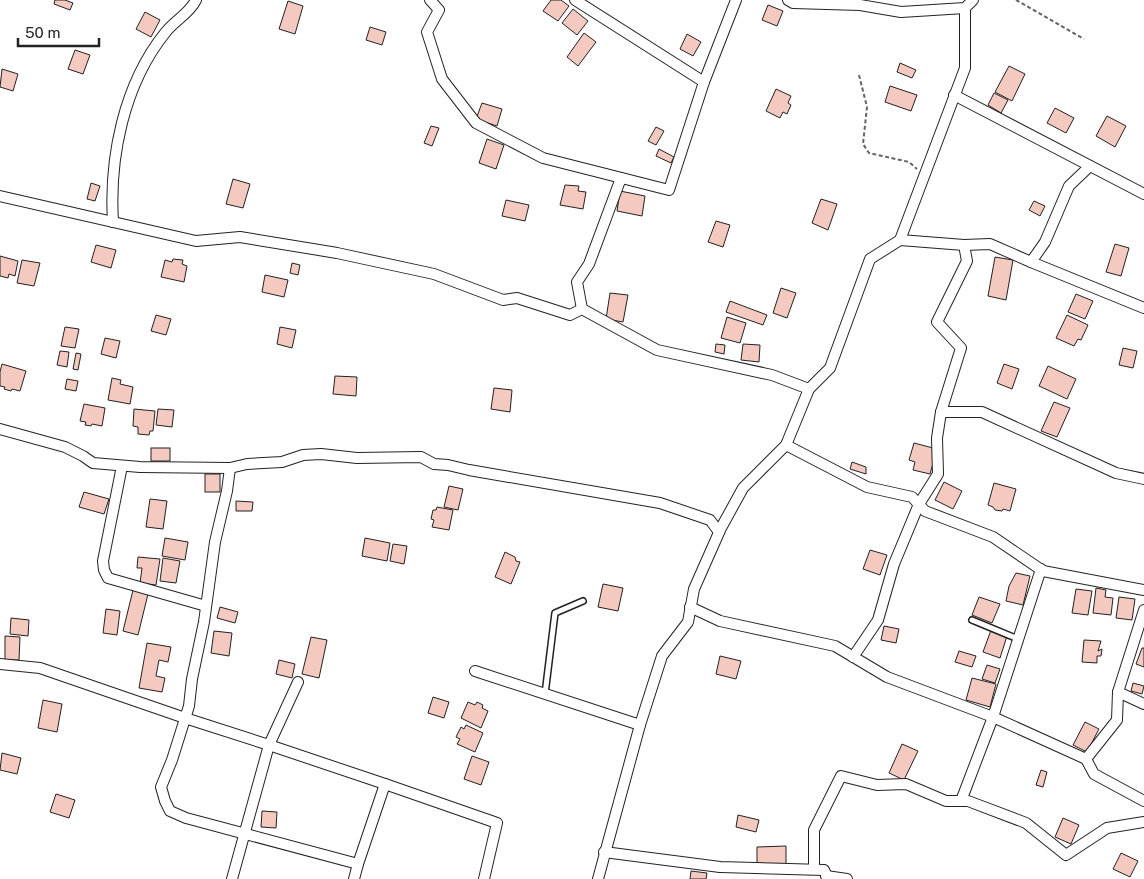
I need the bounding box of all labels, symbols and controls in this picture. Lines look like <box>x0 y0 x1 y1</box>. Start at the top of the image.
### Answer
scale bar <box>18 15 99 47</box>
text: 50 m <box>25 24 60 41</box>

